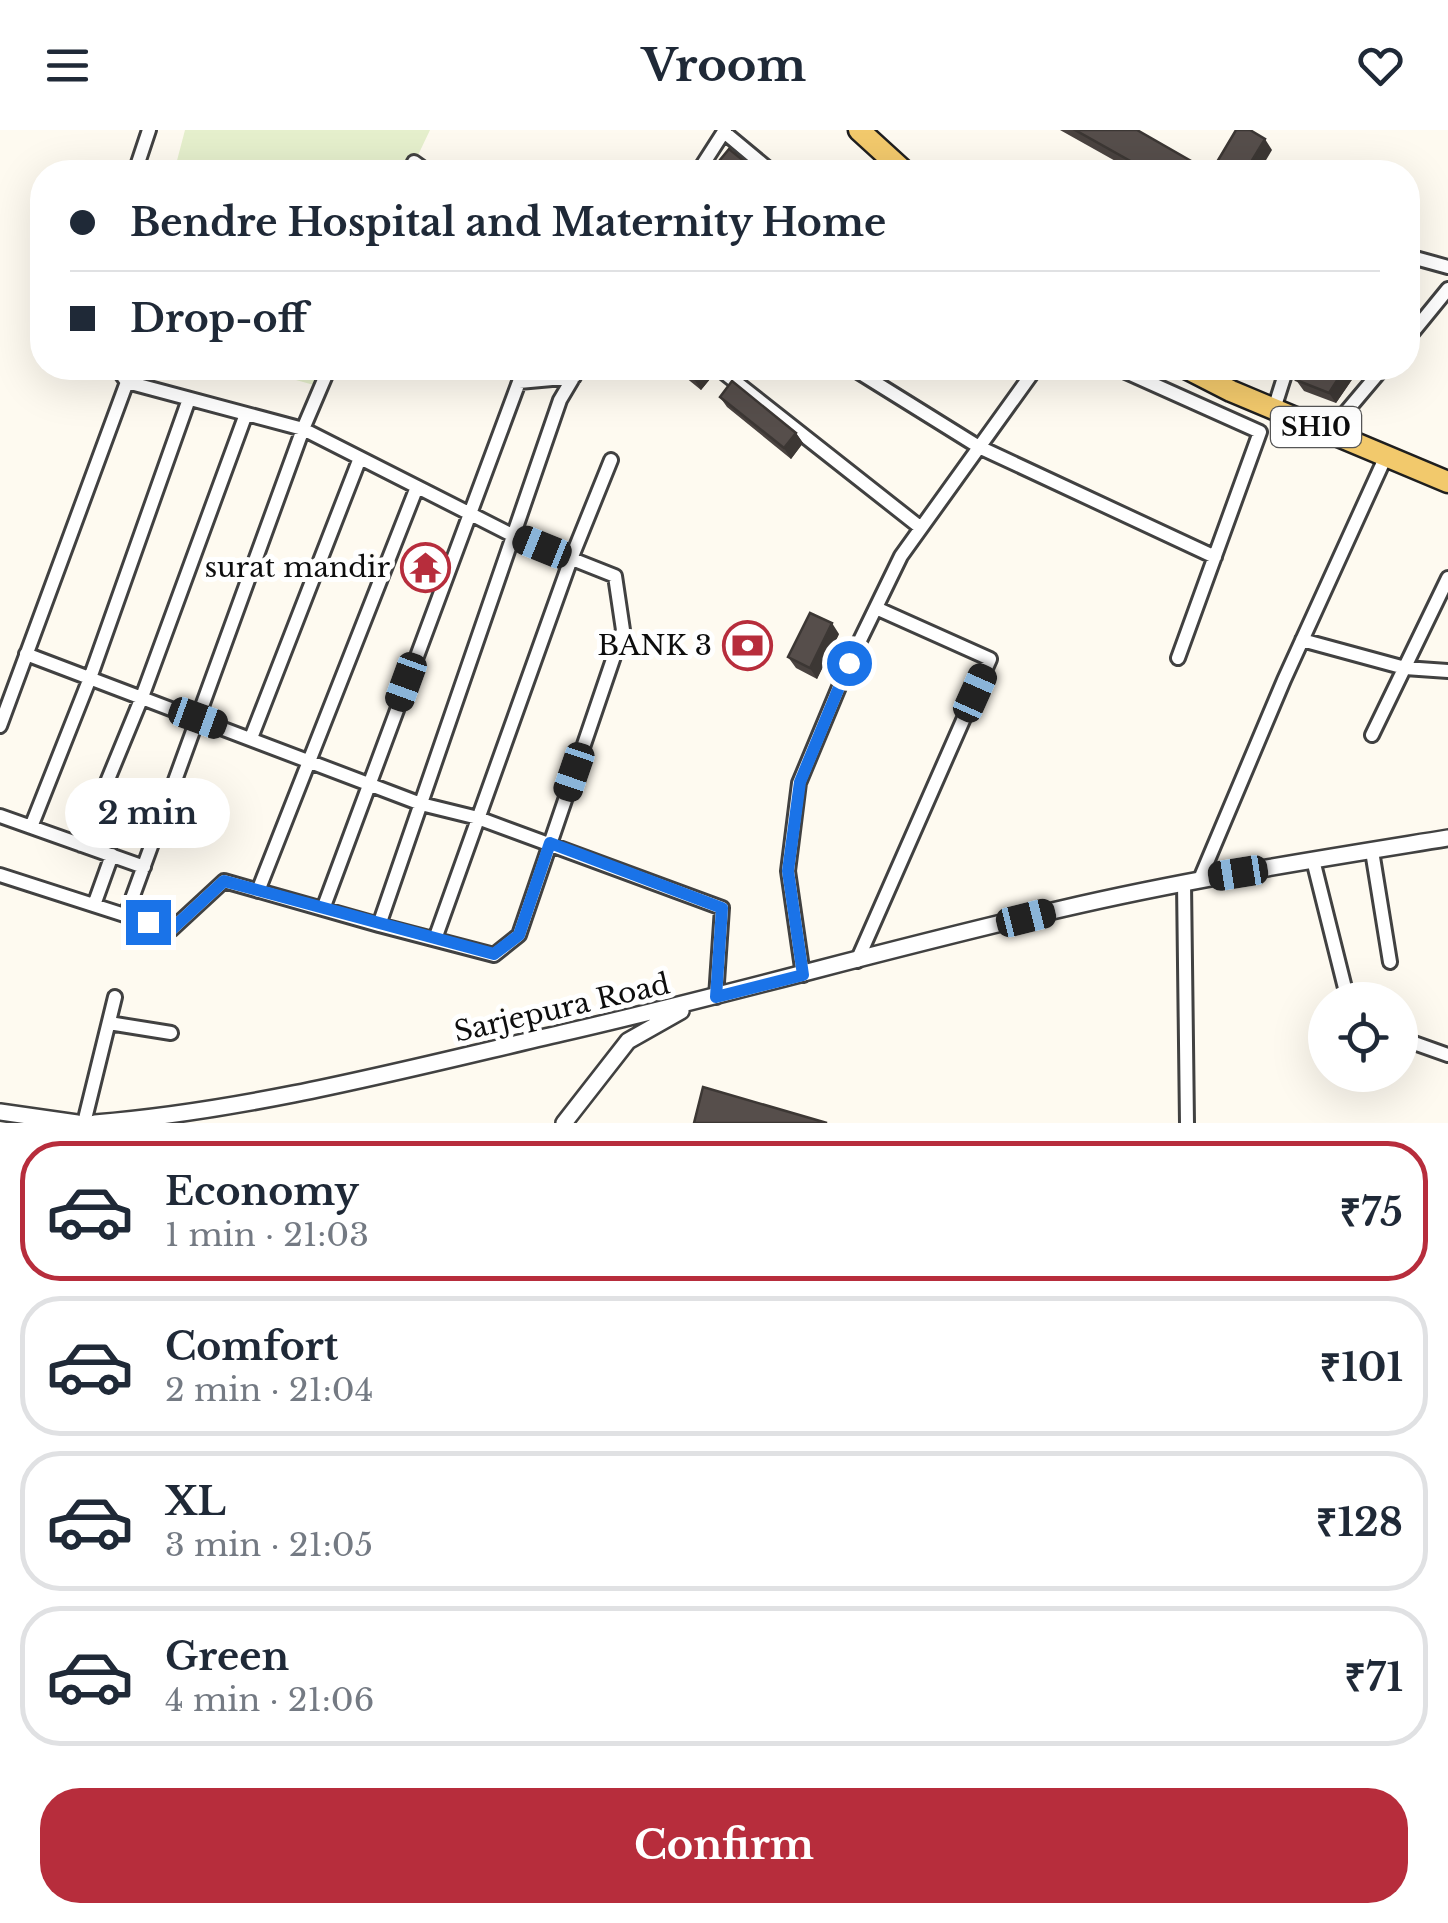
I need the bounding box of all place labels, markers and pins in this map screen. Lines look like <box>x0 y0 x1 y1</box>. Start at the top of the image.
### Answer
temple icon: surat mandir <box>399 541 451 593</box>
place label: surat mandir <box>204 550 391 585</box>
bank icon: BANK 3 <box>721 619 773 671</box>
place label: BANK 3 <box>598 628 712 663</box>

